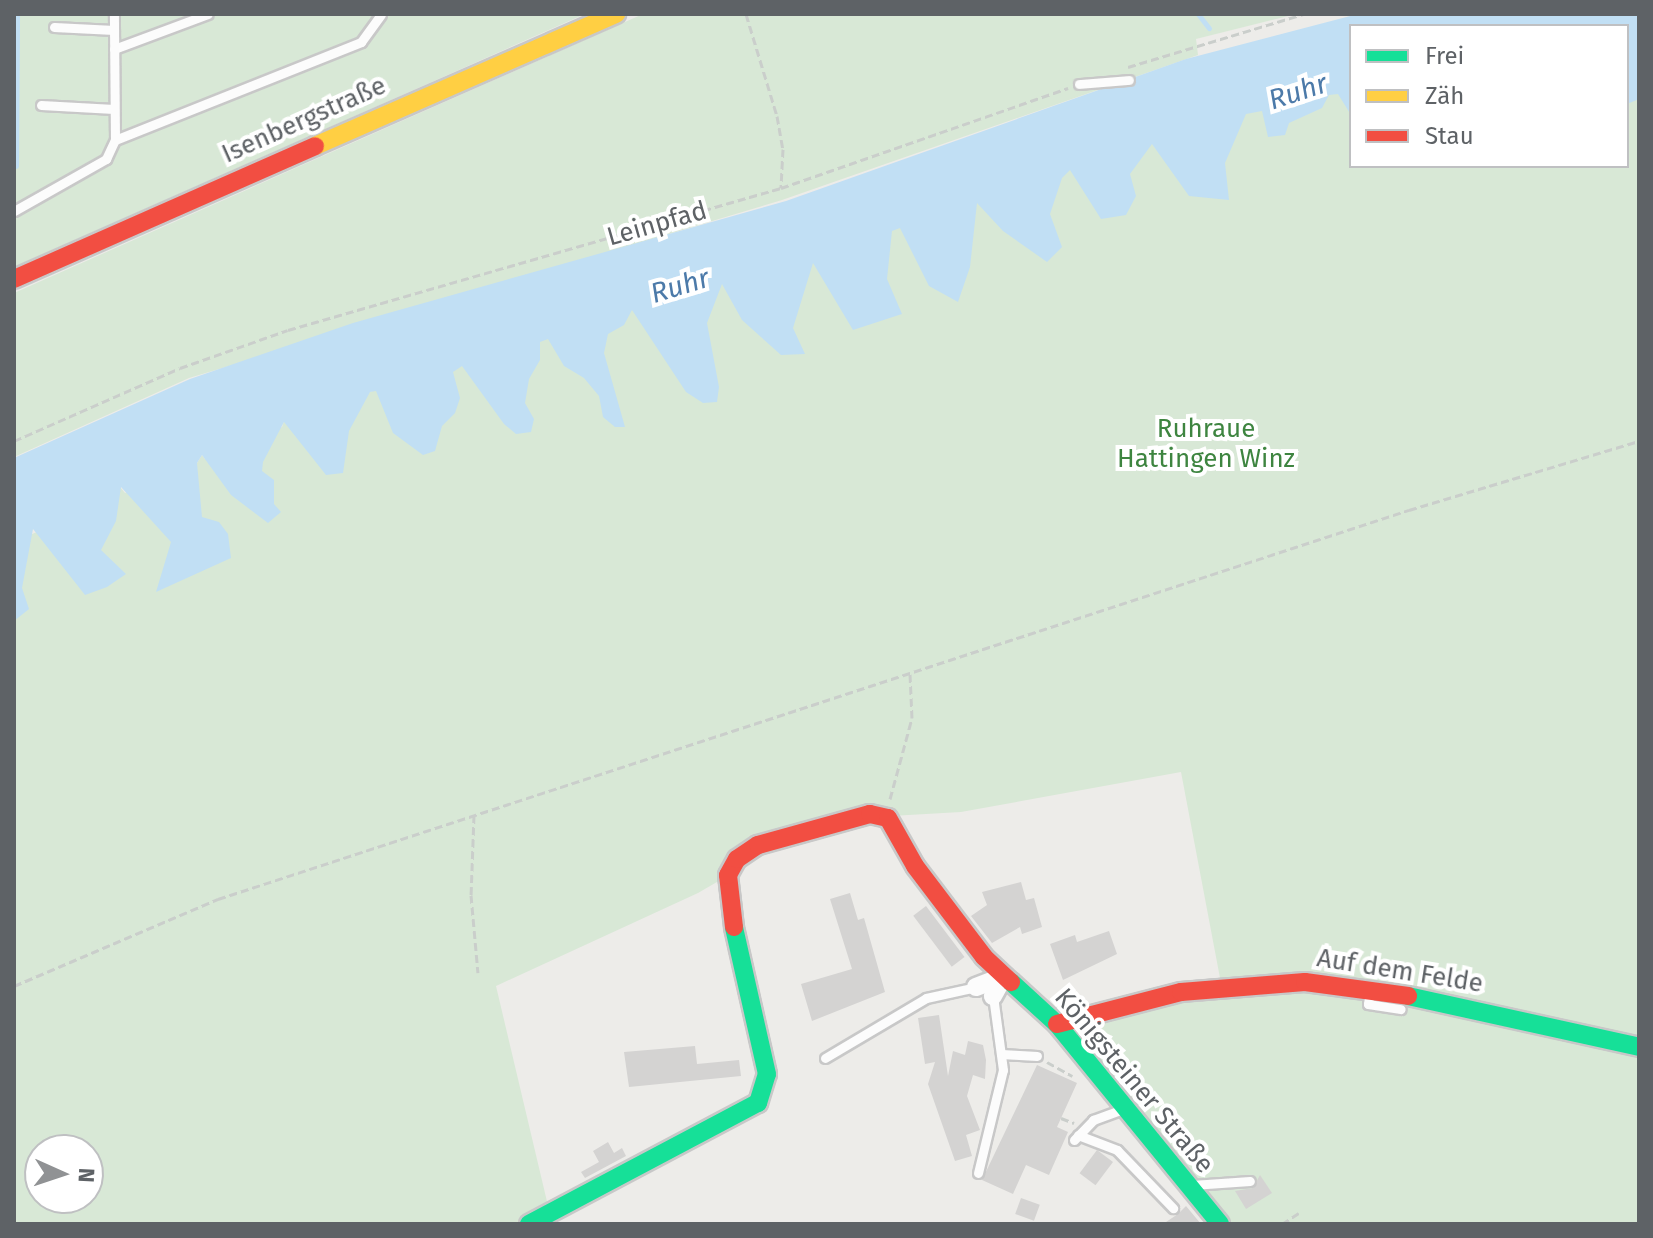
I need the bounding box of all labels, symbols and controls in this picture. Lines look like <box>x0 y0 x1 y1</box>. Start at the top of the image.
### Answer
legend <box>1349 24 1629 168</box>
text: Frei <box>1425 42 1464 70</box>
water label: Ruhr <box>1264 67 1332 117</box>
street label: Isenbergstraße <box>217 70 391 170</box>
text: Zäh <box>1425 82 1464 110</box>
text: Stau <box>1425 122 1474 150</box>
street label: Leinpfad <box>604 195 710 253</box>
water label: Ruhr <box>646 261 714 311</box>
park label: Ruhraue Hattingen Winz <box>1117 413 1295 474</box>
street label: Auf dem Felde <box>1315 942 1485 1000</box>
street label: Königsteiner Straße <box>1048 982 1220 1180</box>
north arrow <box>24 1134 104 1214</box>
text: N <box>73 1167 100 1183</box>

